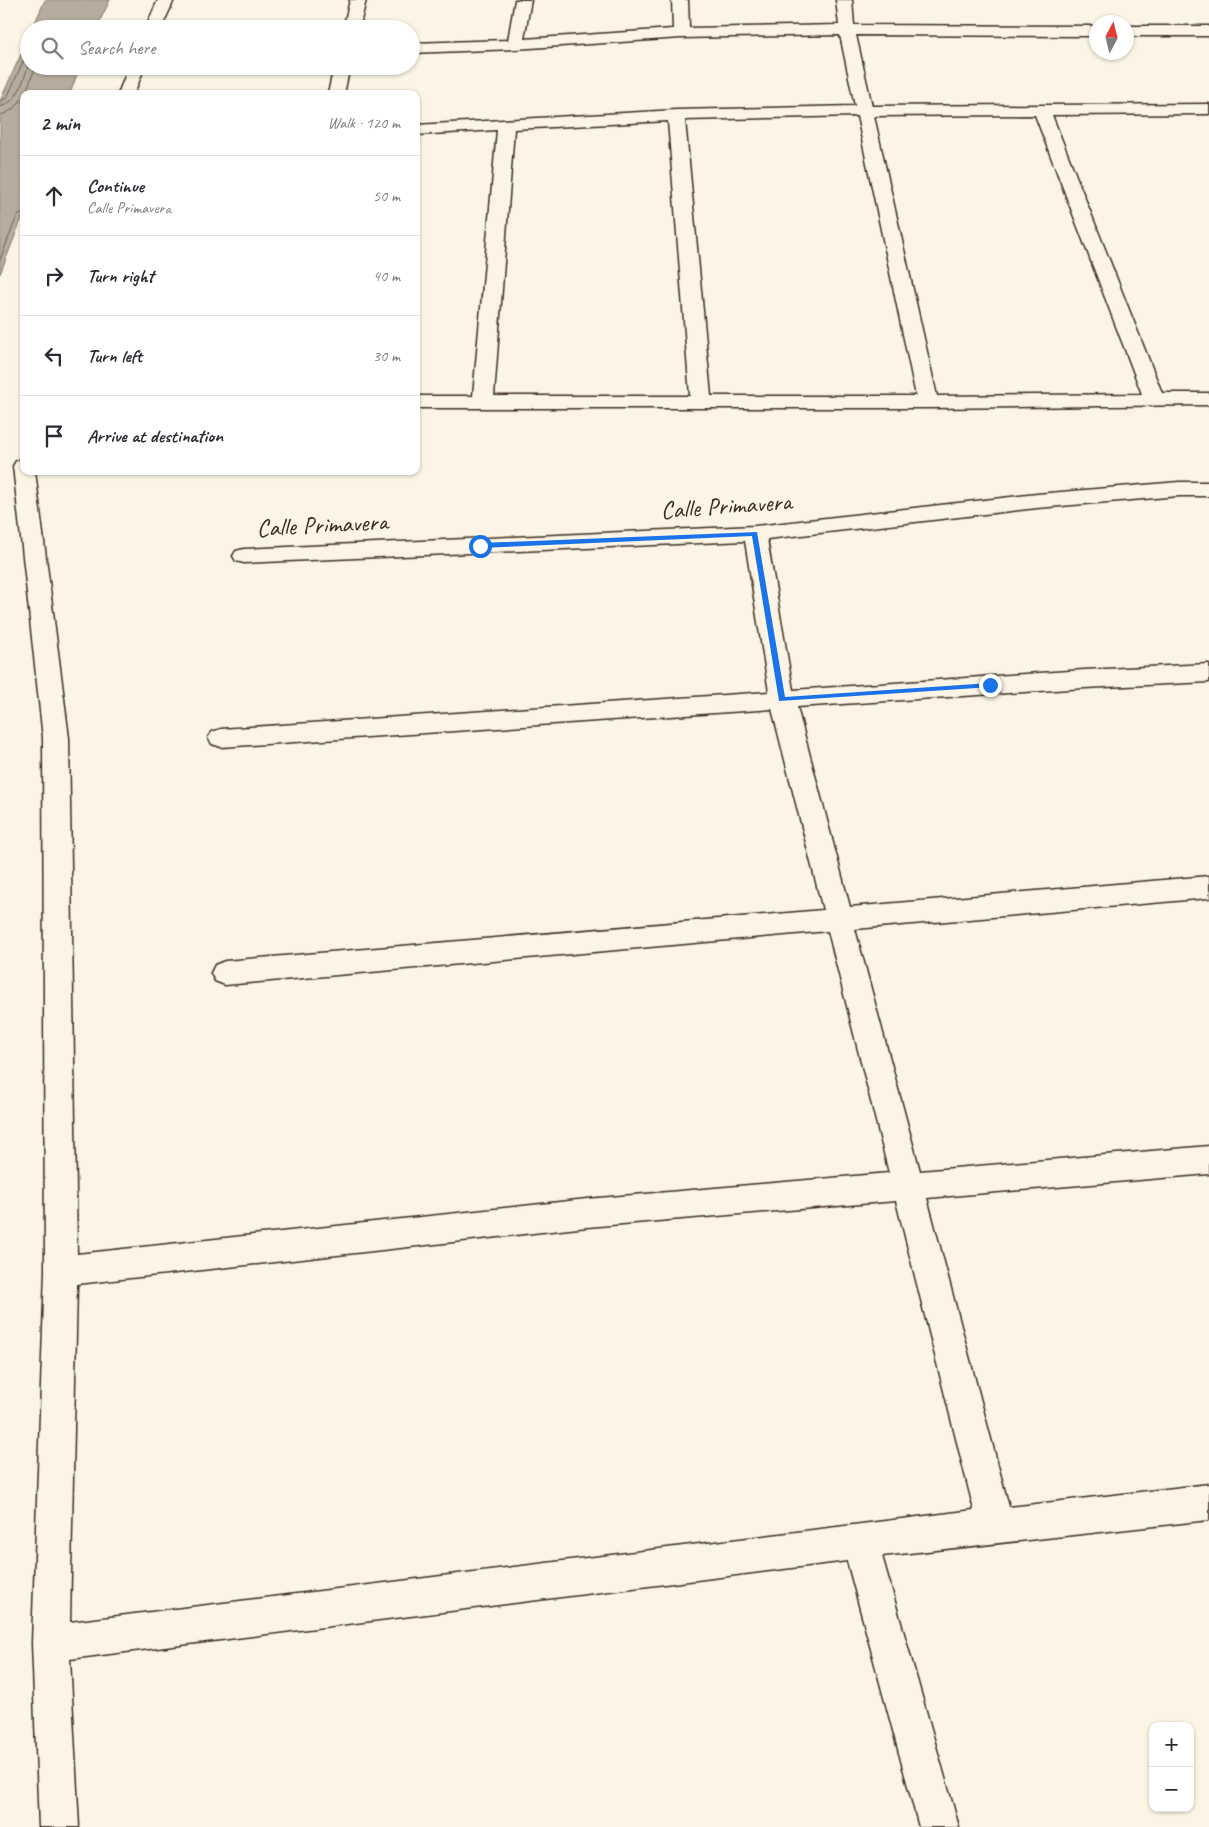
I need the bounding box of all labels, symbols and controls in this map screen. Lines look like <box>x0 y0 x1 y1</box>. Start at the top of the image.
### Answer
north arrow <box>1089 15 1134 60</box>
search box <box>20 20 420 75</box>
icon: search <box>38 34 66 62</box>
text: Search here <box>78 36 155 60</box>
text: 2 min <box>40 110 80 136</box>
text: Walk · 120 m <box>328 113 400 133</box>
text: Continue <box>87 174 144 198</box>
icon: ahead <box>40 182 68 210</box>
text: 50 m <box>373 186 400 206</box>
text: Calle Primavera <box>87 198 171 218</box>
icon: right <box>40 262 68 290</box>
text: Turn right <box>87 264 154 288</box>
text: 40 m <box>373 266 400 286</box>
icon: left <box>40 342 68 370</box>
text: Turn left <box>87 344 142 368</box>
text: 30 m <box>373 346 400 366</box>
icon: arrive <box>40 422 68 450</box>
text: Arrive at destination <box>87 424 223 448</box>
street label: Calle Primavera <box>659 485 795 527</box>
street label: Calle Primavera <box>256 505 391 544</box>
route start <box>469 535 492 558</box>
route end <box>979 674 1002 697</box>
map controls <box>1149 1722 1194 1812</box>
button: + <box>1149 1722 1194 1767</box>
button: − <box>1149 1767 1194 1812</box>

